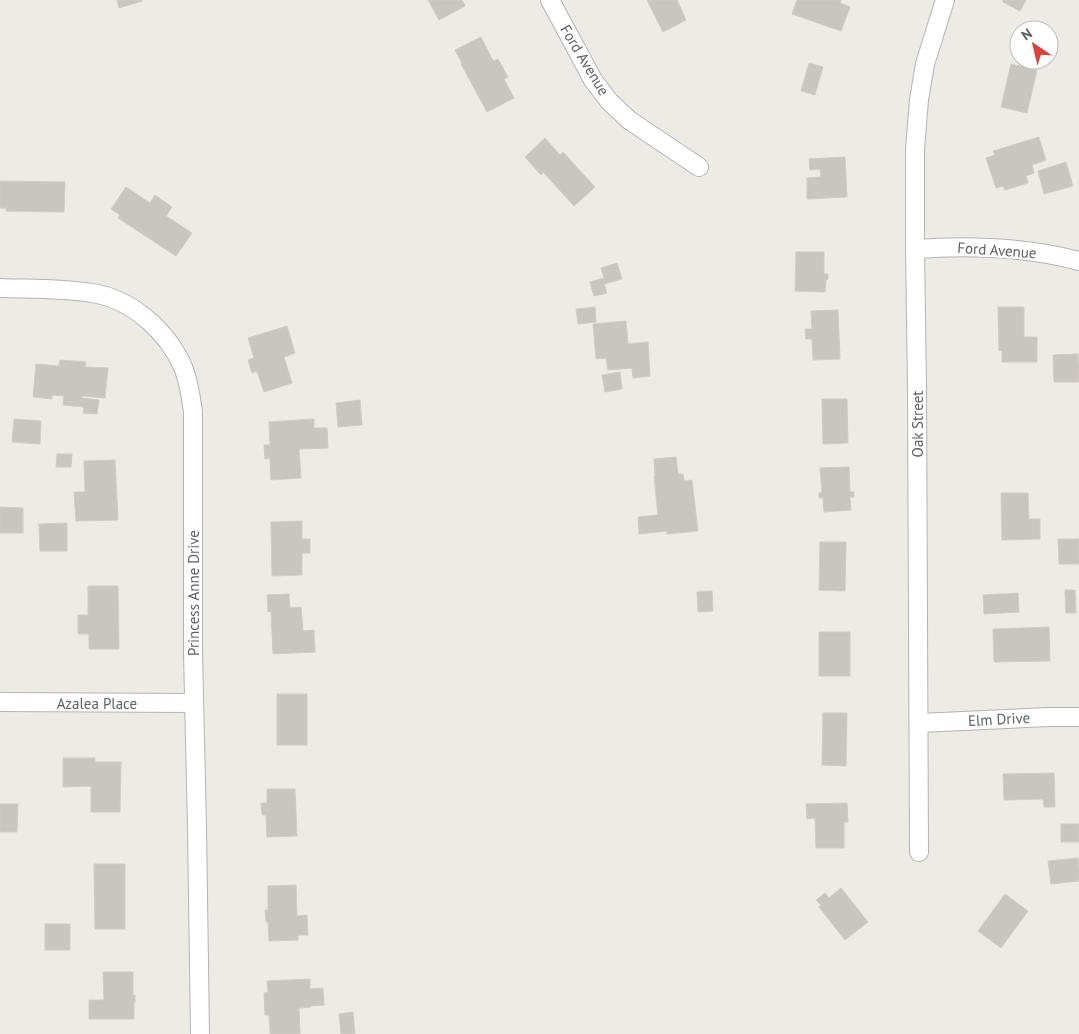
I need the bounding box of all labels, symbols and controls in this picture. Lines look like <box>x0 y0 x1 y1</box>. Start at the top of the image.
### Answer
north arrow <box>1009 20 1059 70</box>
street label: Ford Avenue <box>556 21 614 99</box>
text: N <box>1018 24 1035 44</box>
street label: Ford Avenue <box>957 238 1037 262</box>
street label: Oak Street <box>908 391 927 457</box>
street label: Princess Anne Drive <box>184 530 203 656</box>
street label: Azalea Place <box>57 694 137 713</box>
street label: Elm Drive <box>967 708 1031 730</box>

